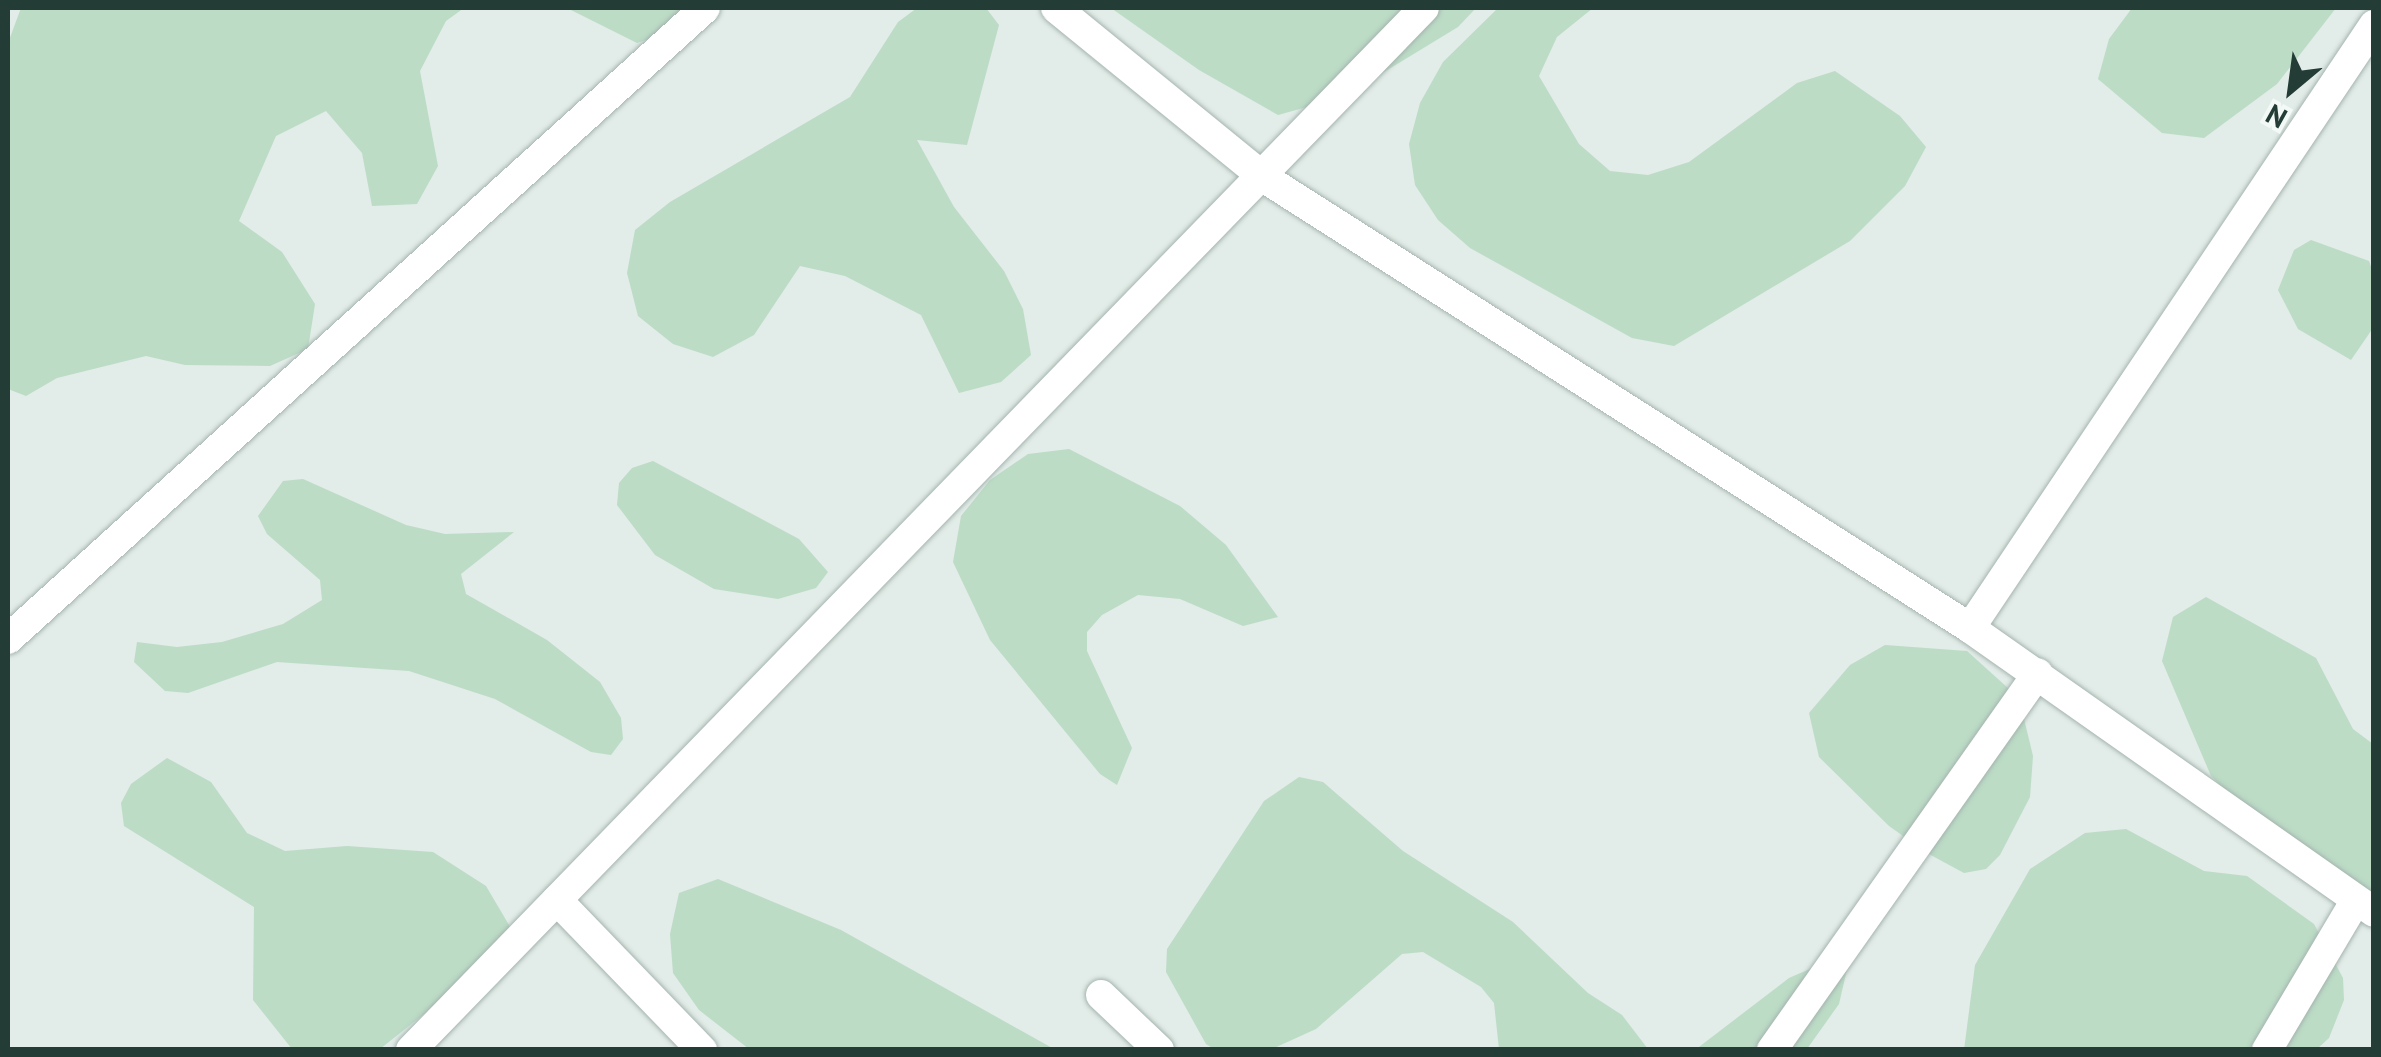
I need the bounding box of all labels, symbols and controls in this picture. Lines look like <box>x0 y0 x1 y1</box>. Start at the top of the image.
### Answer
north arrow <box>2241 40 2341 140</box>
text: N <box>2259 96 2293 137</box>

